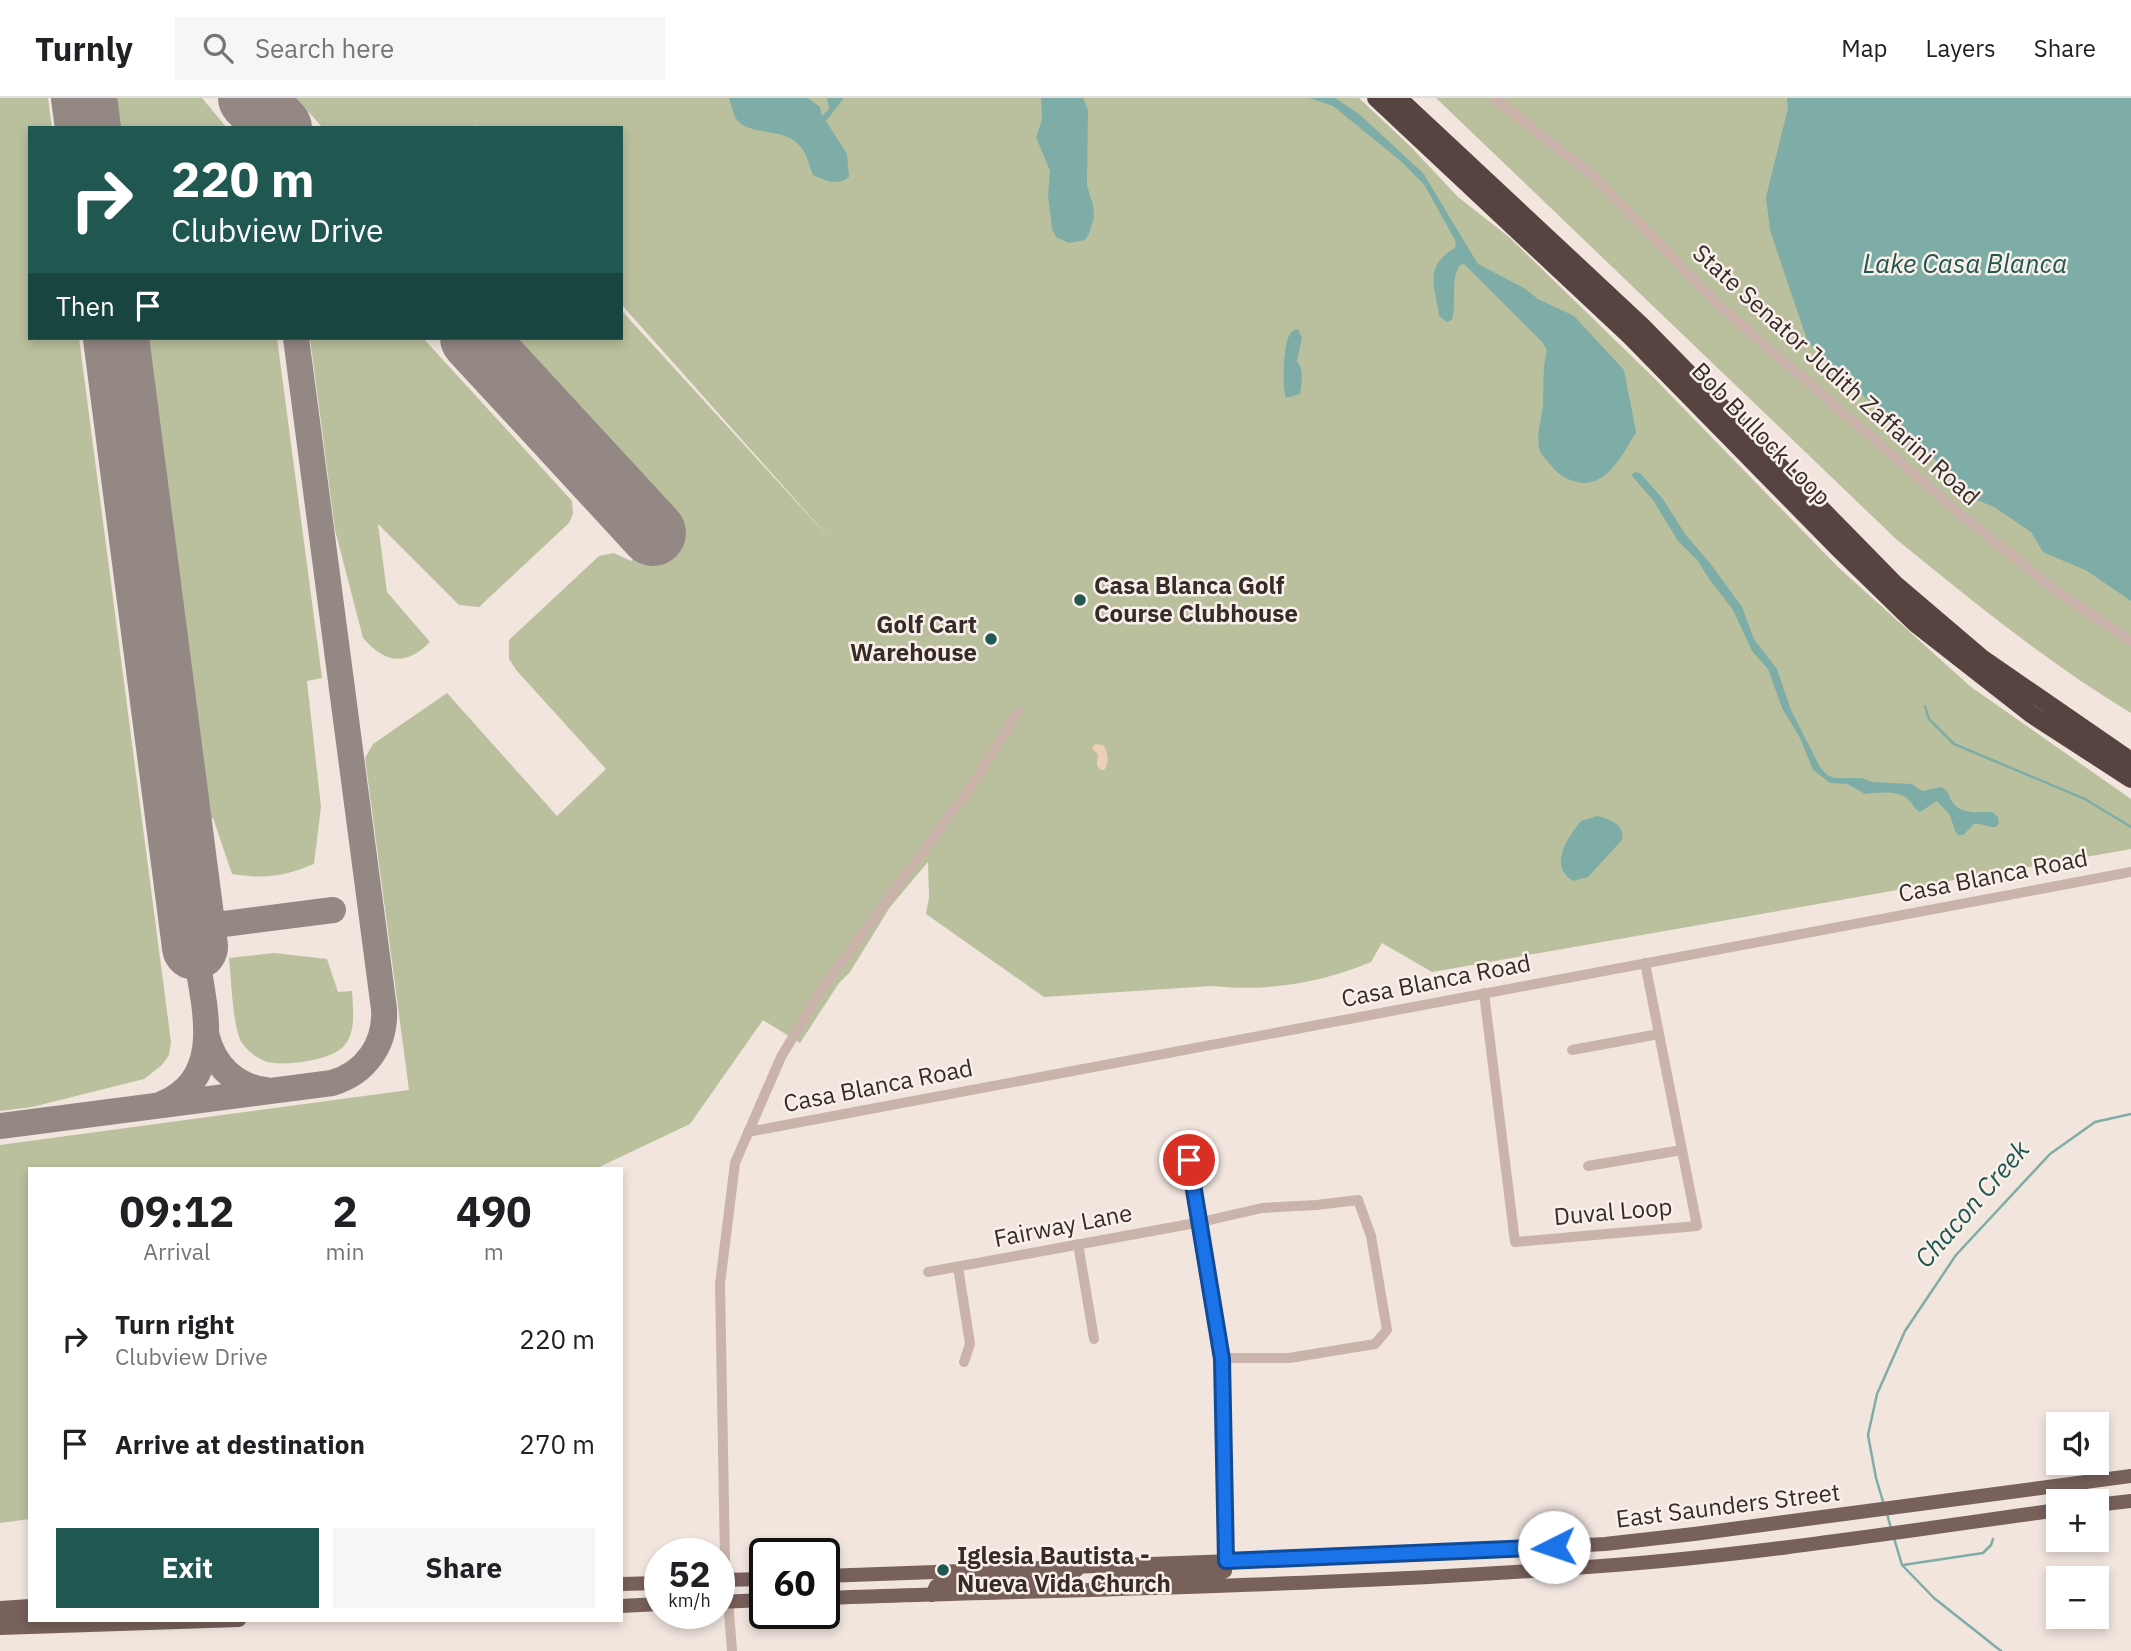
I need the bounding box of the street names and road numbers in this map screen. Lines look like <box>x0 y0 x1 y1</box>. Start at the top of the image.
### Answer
street label: State Senator Judith Zaffarini Road <box>1686 237 1987 512</box>
street label: Bob Bullock Loop <box>1685 355 1838 512</box>
street label: Casa Blanca Road <box>1895 841 2090 909</box>
street label: Casa Blanca Road <box>1338 946 1533 1014</box>
street label: Casa Blanca Road <box>780 1051 975 1119</box>
street label: Duval Loop <box>1552 1190 1674 1232</box>
street label: Fairway Lane <box>991 1196 1135 1254</box>
street label: East Saunders Street <box>1614 1475 1842 1535</box>

